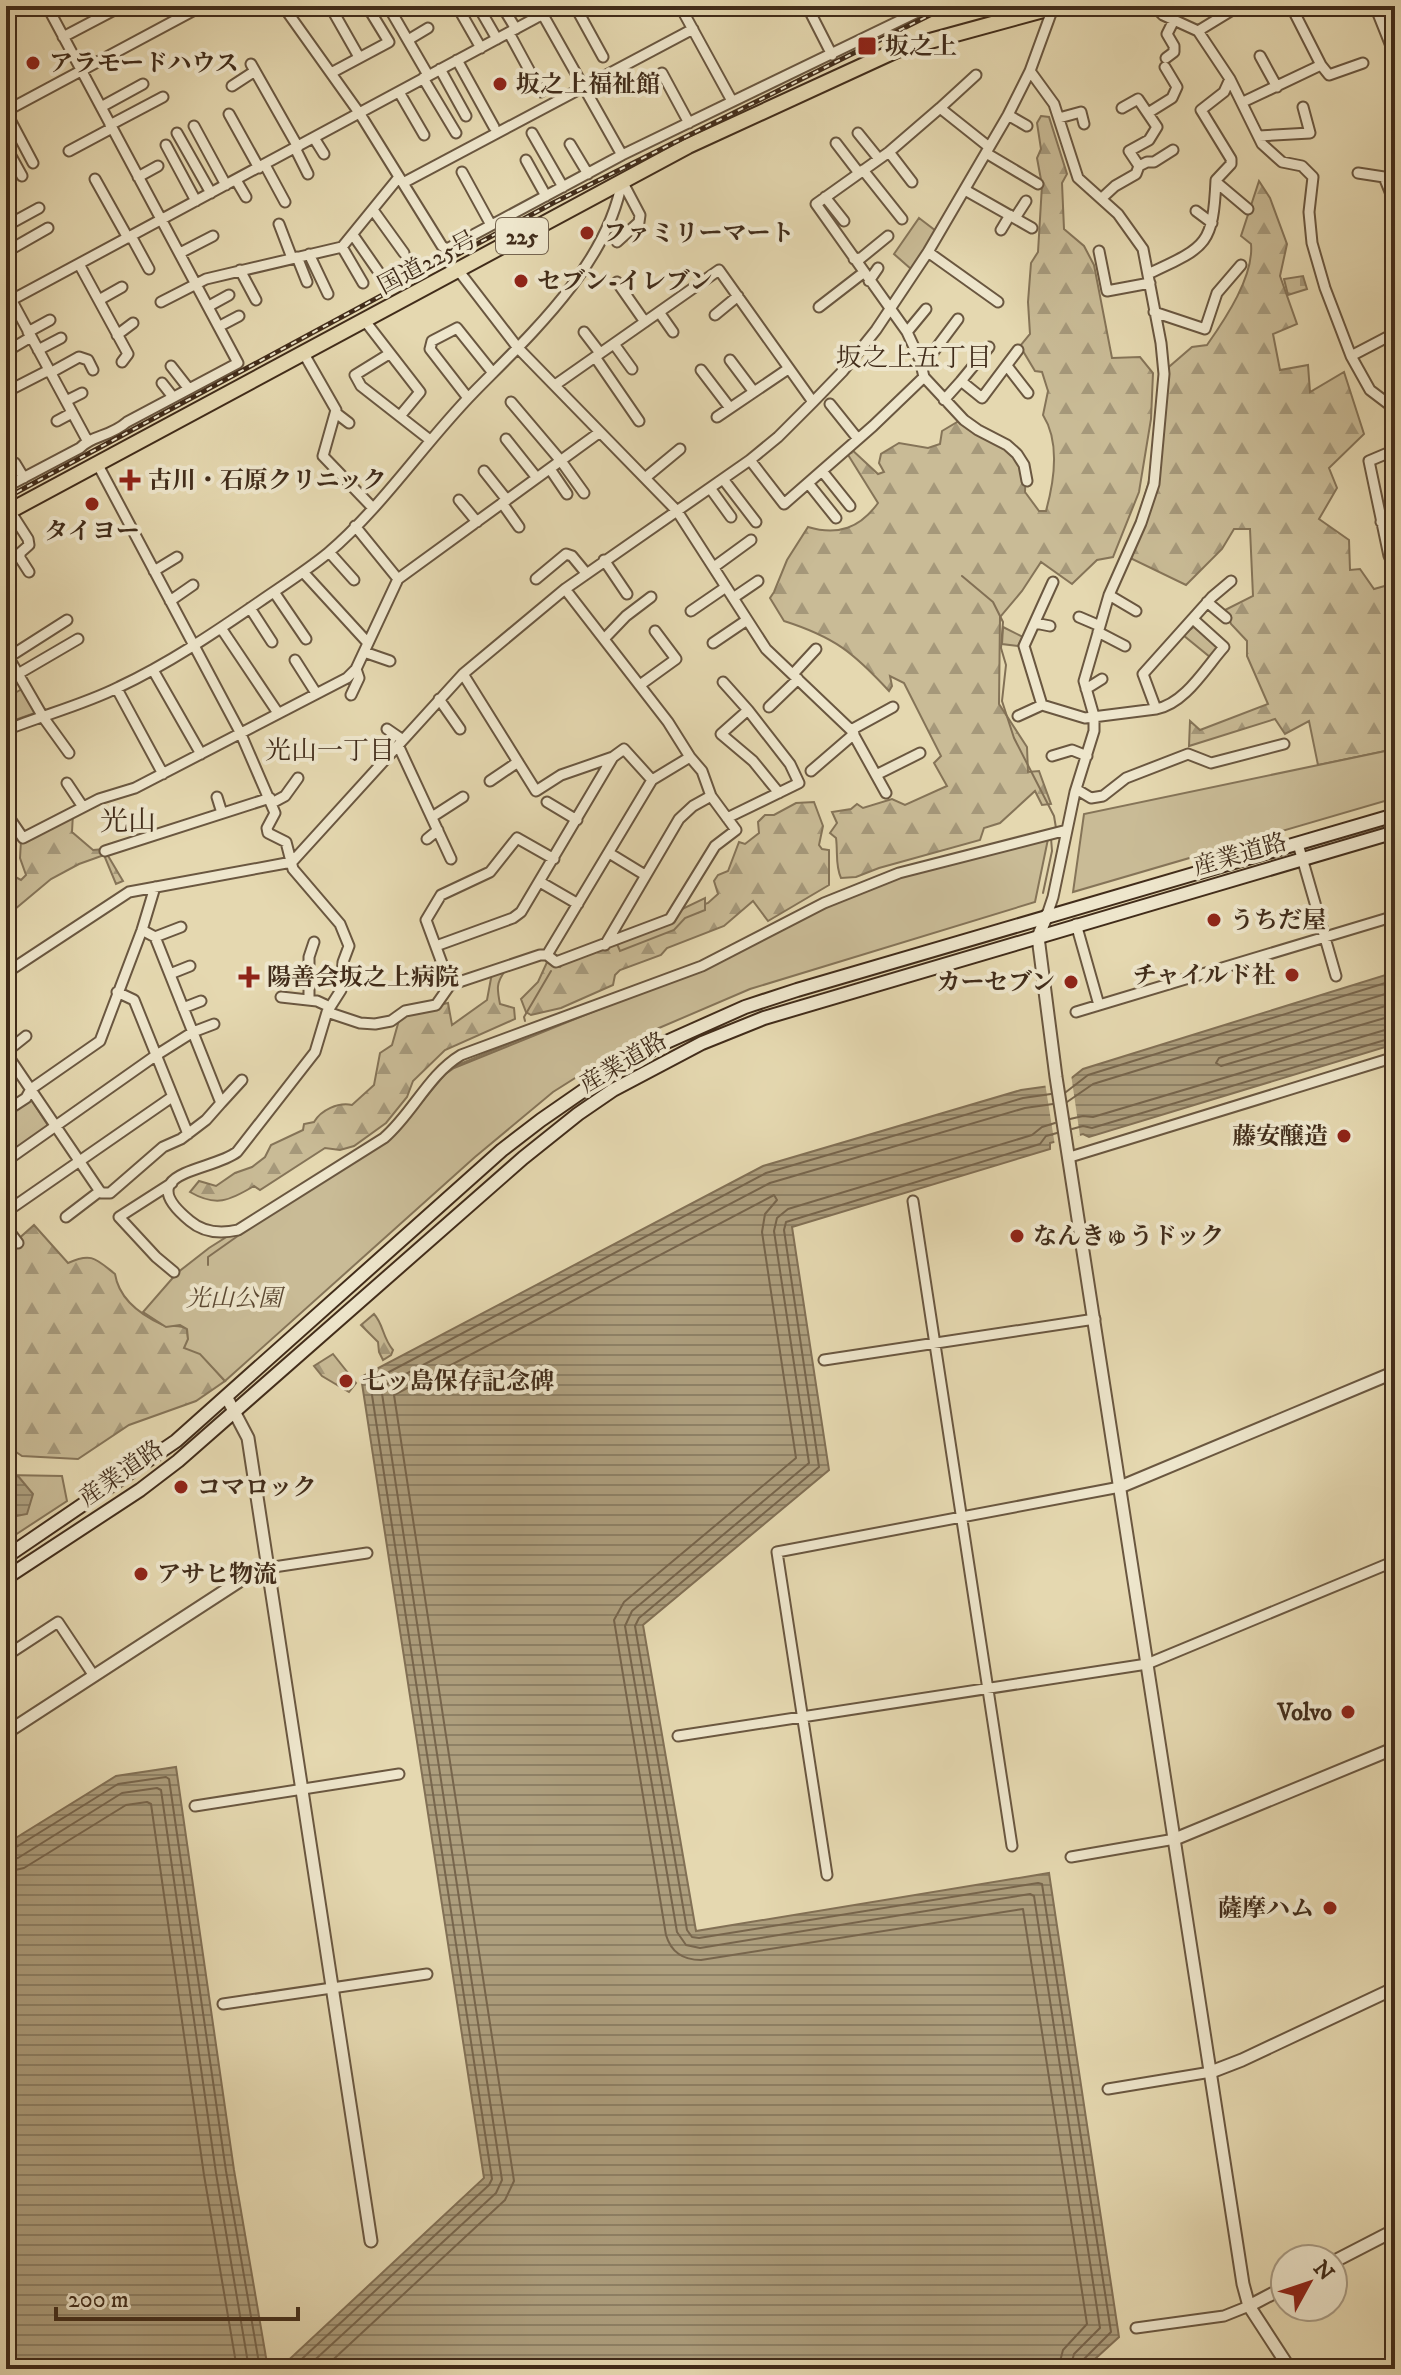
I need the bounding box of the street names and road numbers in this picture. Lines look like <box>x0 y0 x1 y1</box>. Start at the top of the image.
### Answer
road number: 225 <box>496 218 548 254</box>
street label: 国道225号 <box>373 224 482 301</box>
street label: 産業道路 <box>1190 827 1291 883</box>
street label: 産業道路 <box>574 1026 673 1100</box>
street label: 産業道路 <box>74 1434 169 1514</box>

